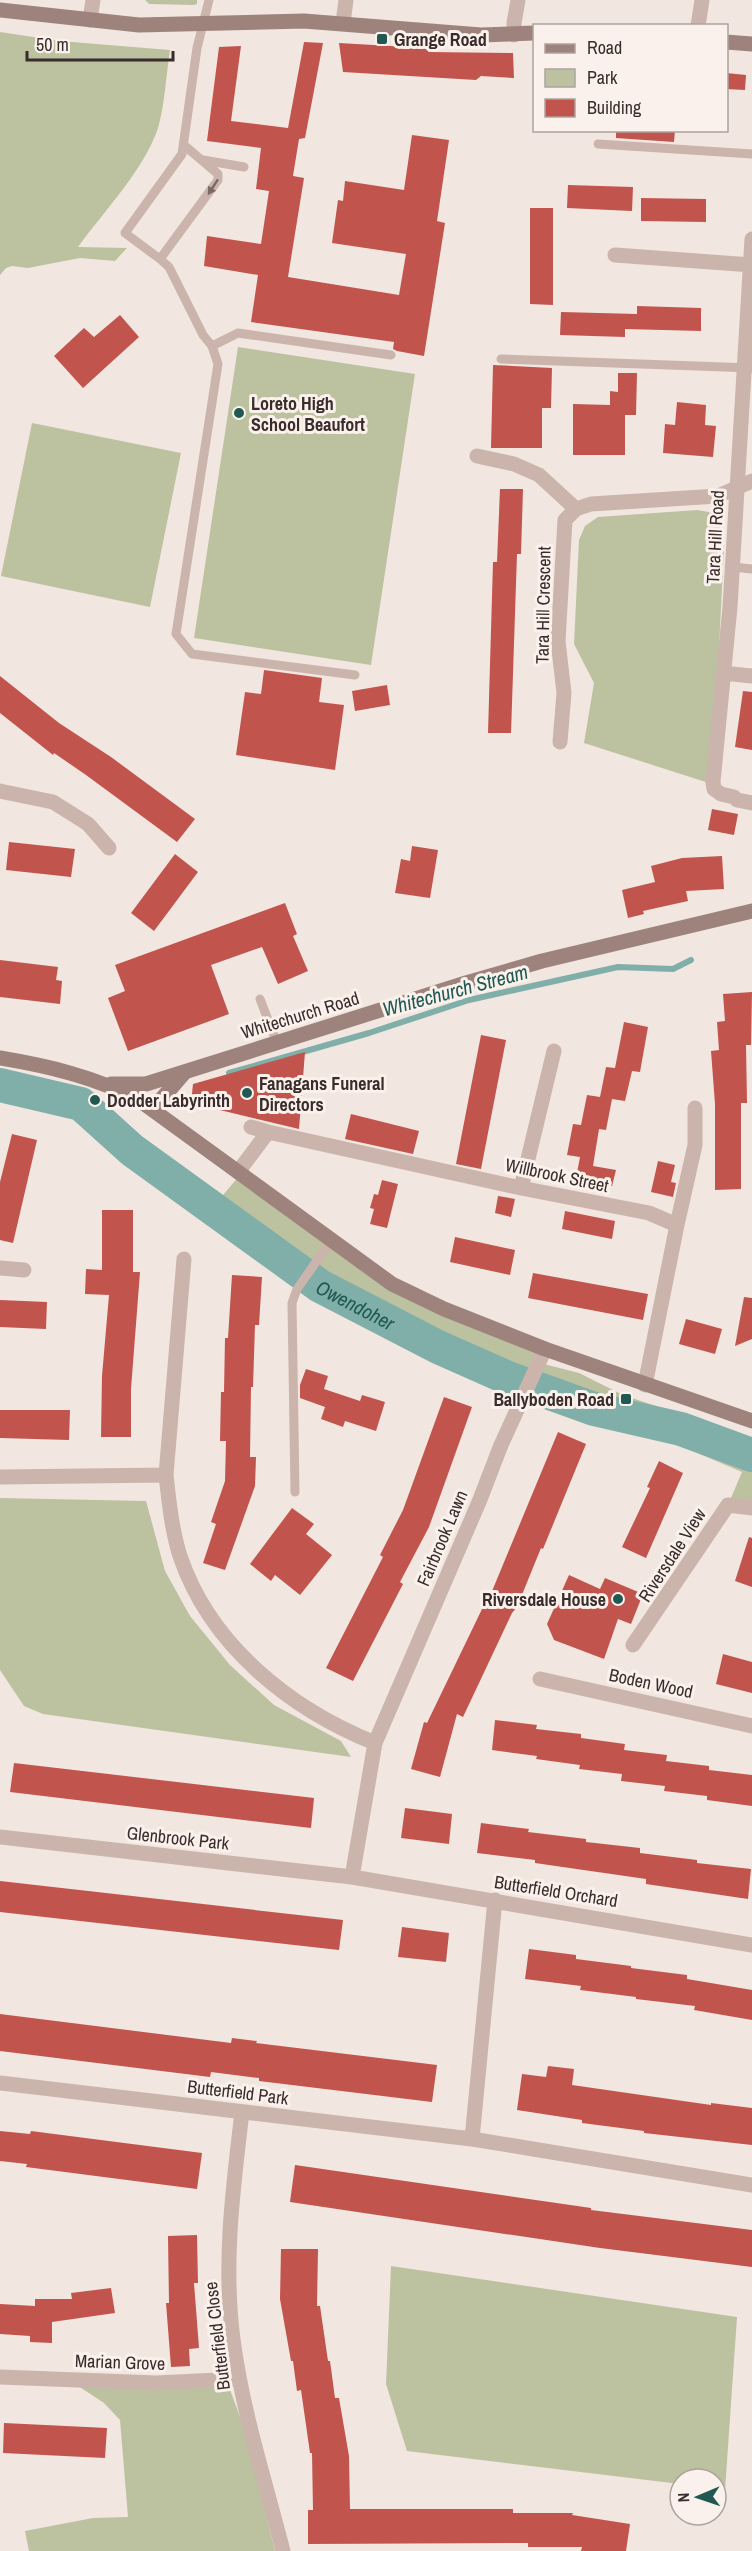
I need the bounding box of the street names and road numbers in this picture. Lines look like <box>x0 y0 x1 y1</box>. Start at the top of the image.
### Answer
street label: Tara Hill Road <box>700 490 730 584</box>
street label: Tara Hill Crescent <box>529 546 557 664</box>
street label: Whitechurch Road <box>238 985 362 1045</box>
street label: Willbrook Street <box>503 1152 611 1198</box>
street label: Fairbrook Lawn <box>411 1486 473 1590</box>
street label: Riversdale View <box>632 1503 712 1607</box>
street label: Boden Wood <box>607 1662 695 1704</box>
street label: Glenbrook Park <box>126 1820 231 1856</box>
street label: Butterfield Orchard <box>492 1869 620 1913</box>
street label: Butterfield Park <box>186 2073 291 2111</box>
street label: Butterfield Close <box>198 2280 236 2392</box>
street label: Marian Grove <box>74 2348 166 2376</box>

